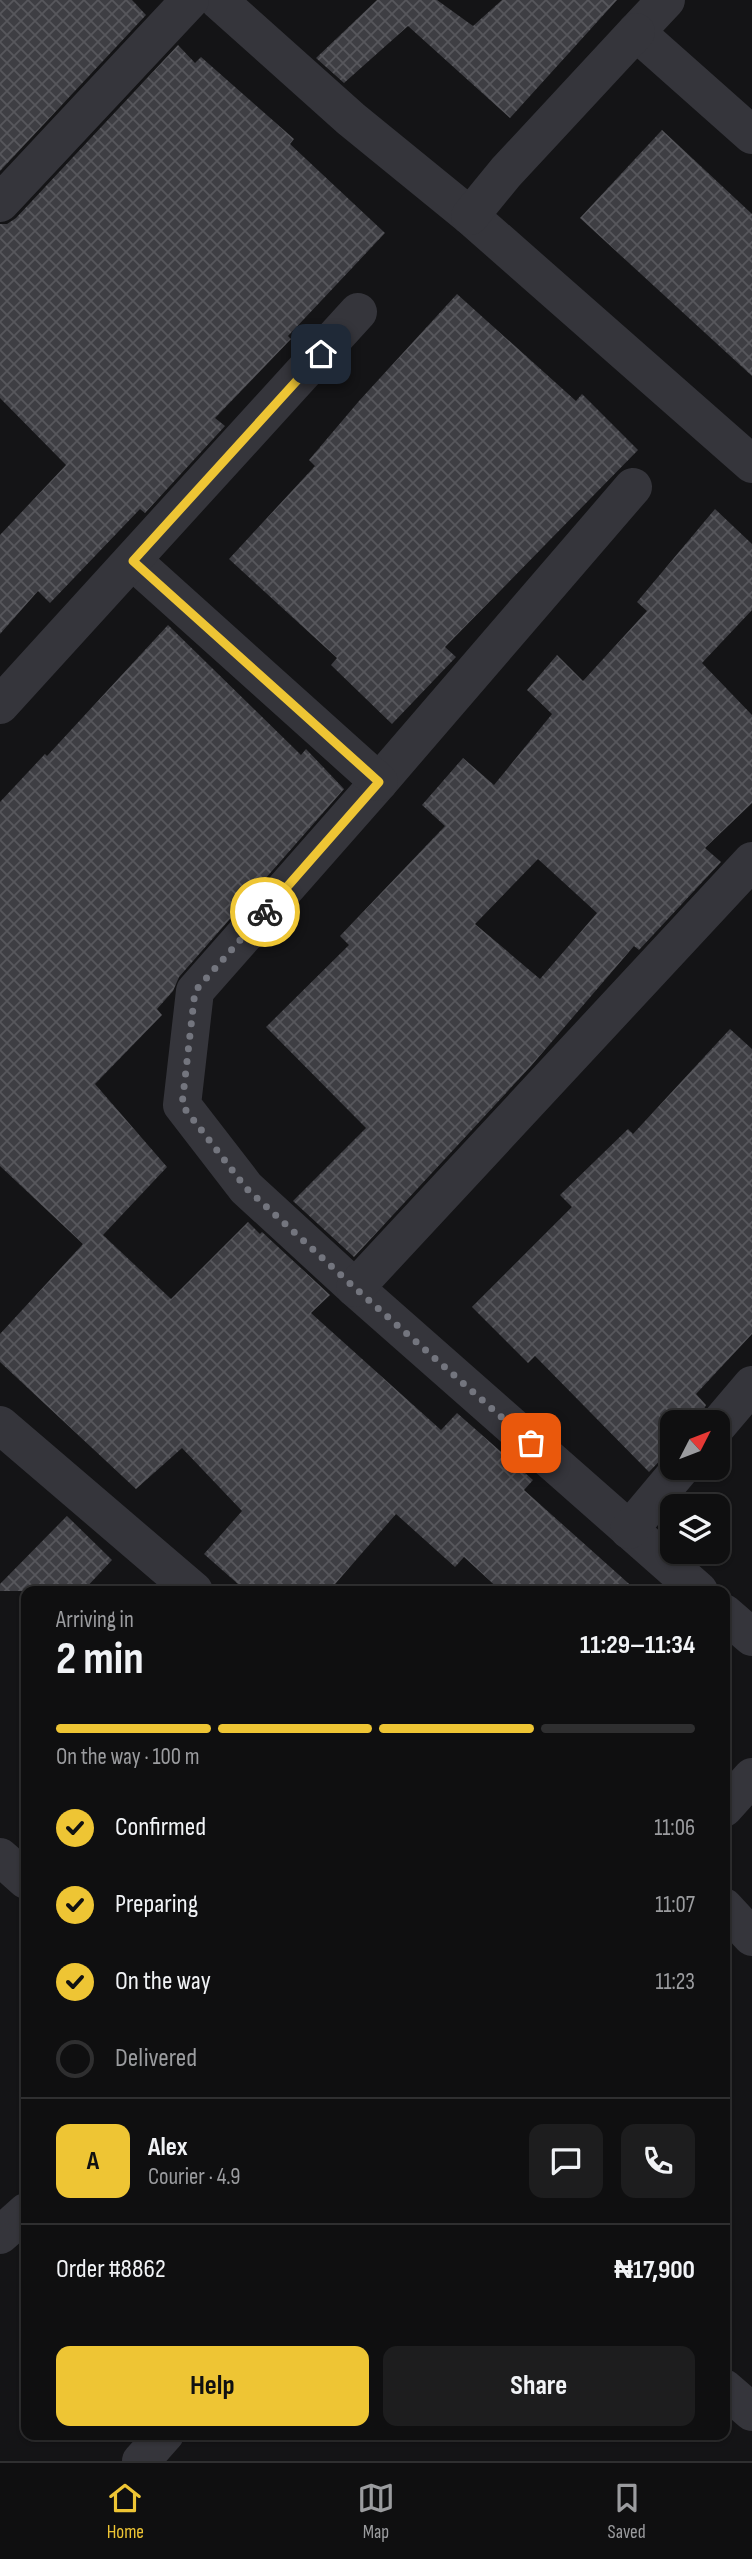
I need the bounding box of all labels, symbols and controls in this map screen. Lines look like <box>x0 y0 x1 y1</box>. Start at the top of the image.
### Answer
pin <box>291 324 351 384</box>
icon: home <box>302 335 340 373</box>
courier <box>230 877 300 947</box>
icon: bike <box>246 893 284 931</box>
north arrow <box>660 1410 730 1480</box>
map controls <box>660 1410 730 1564</box>
pin <box>501 1413 561 1473</box>
icon: bag <box>512 1424 550 1462</box>
button: layers <box>660 1494 730 1564</box>
text: Arriving in <box>56 1606 134 1634</box>
text: 11:29–11:34 <box>580 1630 695 1661</box>
text: 2 min <box>56 1632 144 1687</box>
text: On the way · 100 m <box>56 1743 200 1771</box>
icon: check <box>56 1809 94 1847</box>
text: Confirmed <box>115 1812 206 1843</box>
text: 11:06 <box>654 1814 695 1842</box>
icon: check <box>56 1886 94 1924</box>
text: Preparing <box>115 1889 198 1920</box>
text: 11:07 <box>655 1891 695 1919</box>
icon: check <box>56 1963 94 2001</box>
text: On the way <box>115 1966 211 1997</box>
text: 11:23 <box>655 1968 695 1996</box>
text: Delivered <box>115 2043 197 2074</box>
button: chat <box>529 2124 603 2198</box>
button: phone <box>621 2124 695 2198</box>
text: Alex <box>148 2132 188 2163</box>
text: A <box>87 2146 99 2177</box>
text: Courier · 4.9 <box>148 2163 240 2191</box>
text: Order #8862 <box>56 2254 166 2285</box>
text: ₦17,900 <box>614 2255 695 2286</box>
button: Help <box>56 2346 369 2426</box>
button: Share <box>383 2346 695 2426</box>
tab: Home <box>106 2479 144 2544</box>
tab: Map <box>357 2479 395 2544</box>
tab: Saved <box>608 2479 646 2544</box>

